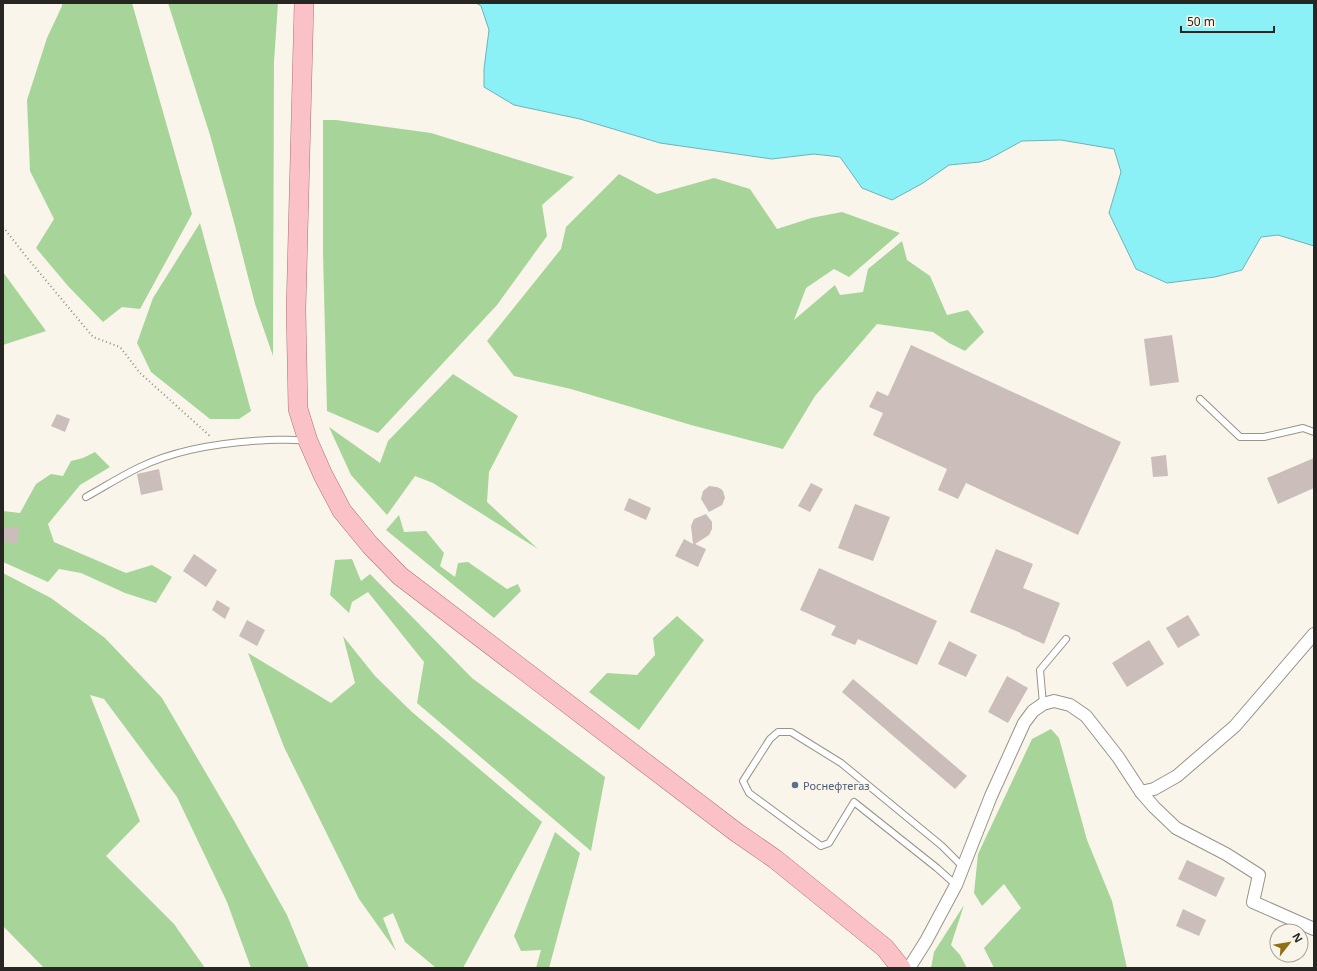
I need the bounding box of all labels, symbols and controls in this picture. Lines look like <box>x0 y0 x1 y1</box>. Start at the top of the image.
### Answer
scale bar <box>1181 8 1274 34</box>
text: 50 m <box>1187 13 1215 30</box>
place label: Роснефтегаз <box>803 778 870 793</box>
marker: Роснефтегаз <box>790 780 800 790</box>
north arrow <box>1269 923 1309 963</box>
text: N <box>1289 930 1307 945</box>

